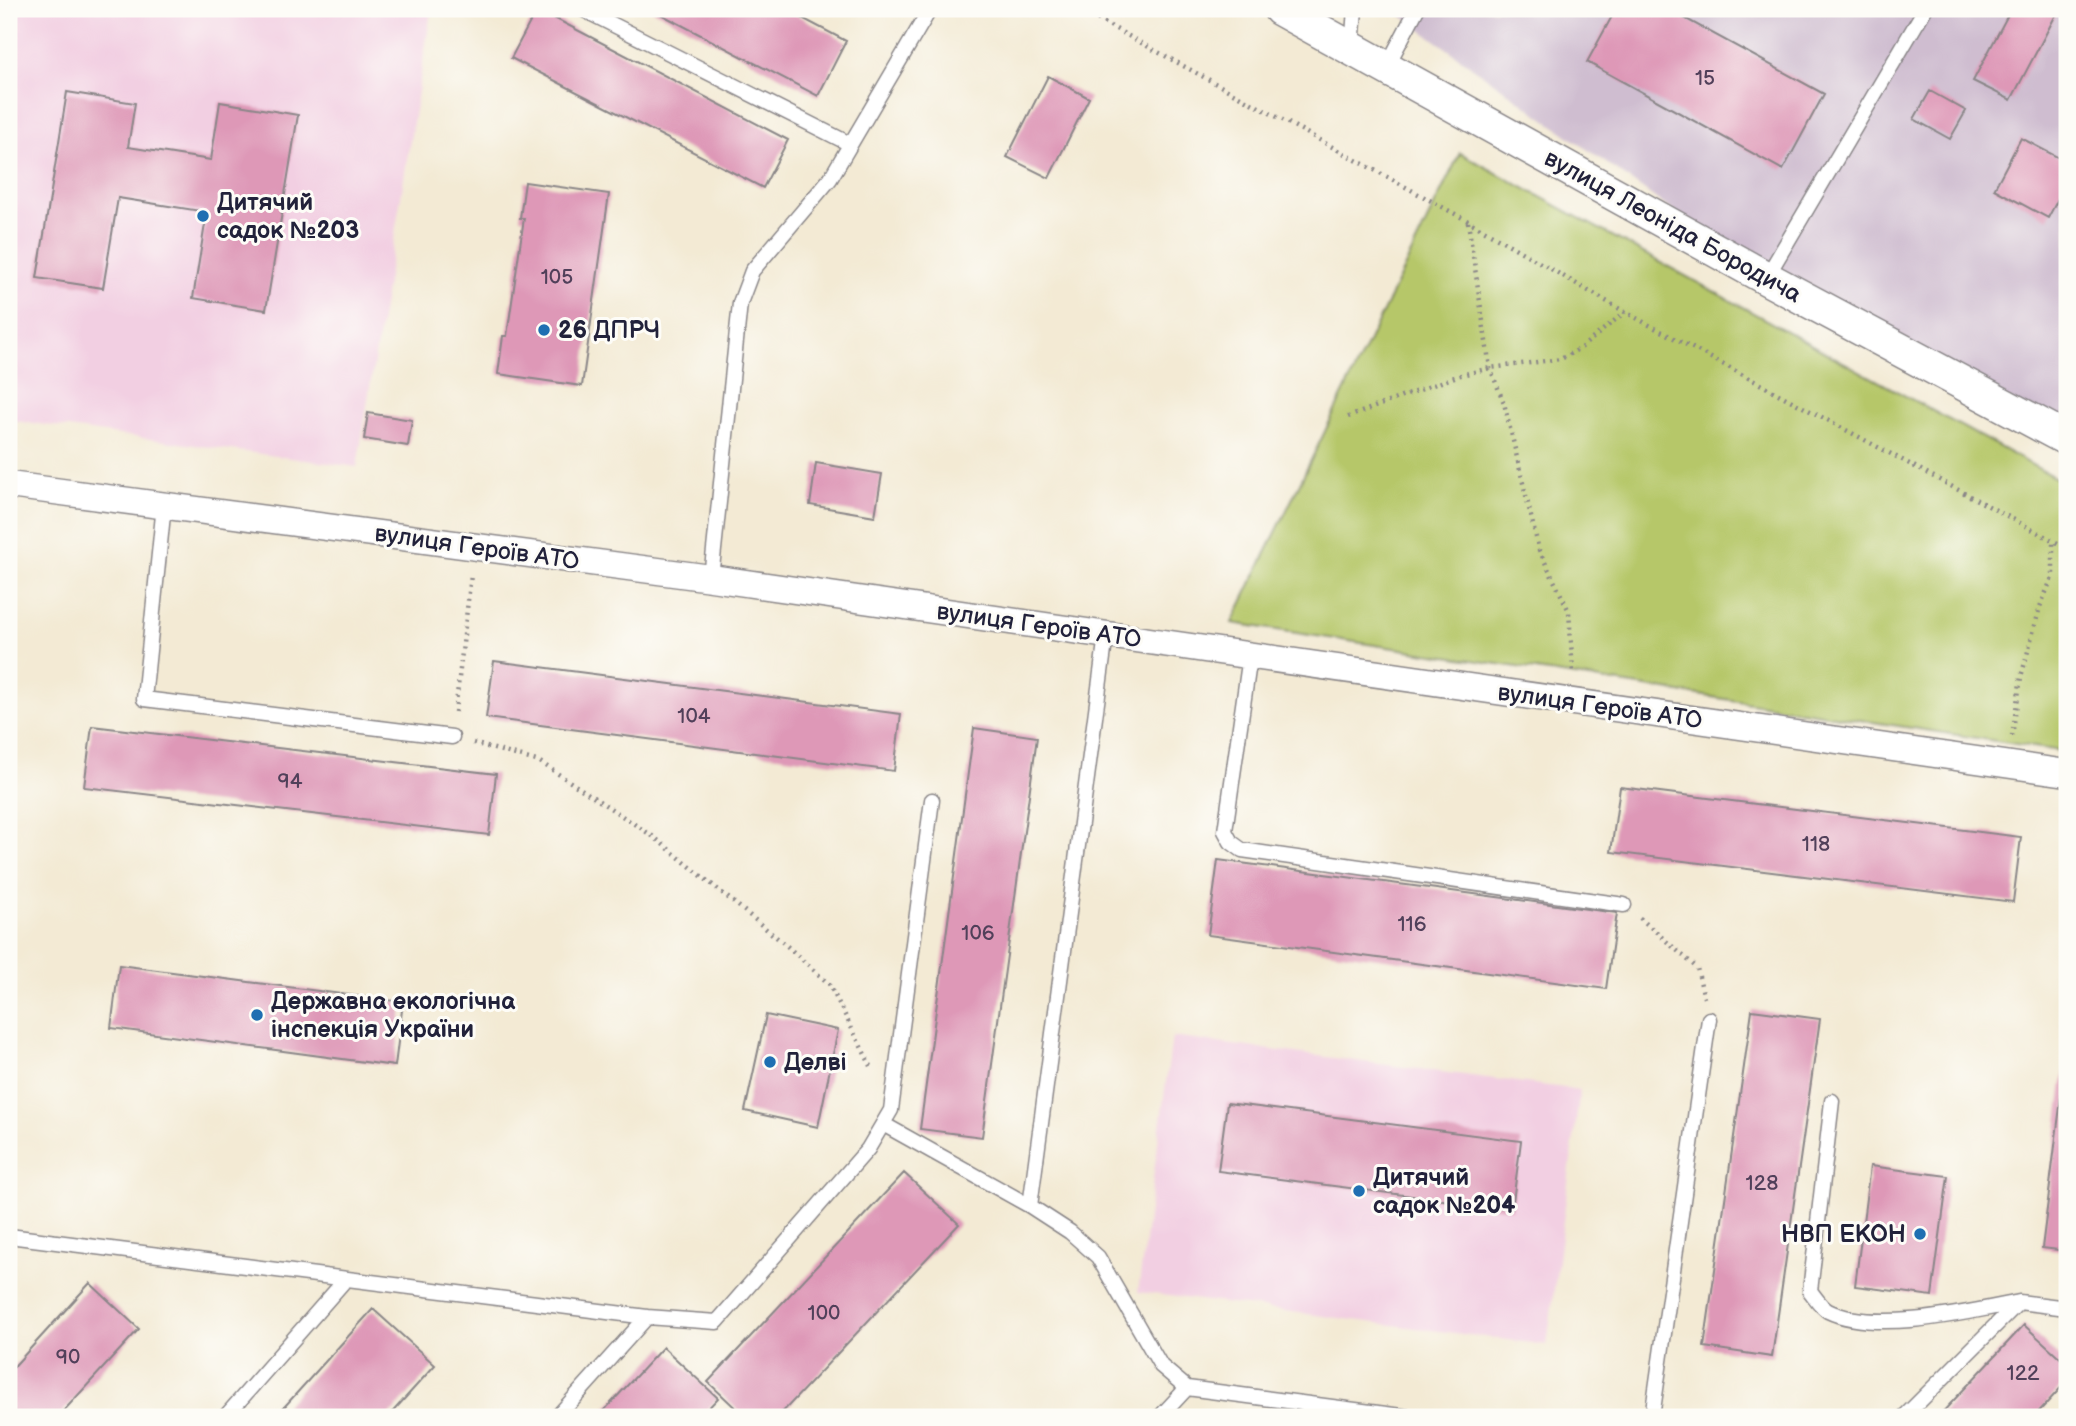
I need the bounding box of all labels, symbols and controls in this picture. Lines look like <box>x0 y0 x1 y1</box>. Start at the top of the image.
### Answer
house number: 15 <box>1695 66 1715 91</box>
street label: вулиця Леоніда Бородича <box>1539 144 1806 309</box>
place label: Дитячий садок №203 <box>217 188 359 245</box>
marker: Дитячий садок №203 <box>195 208 211 224</box>
house number: 105 <box>541 265 573 290</box>
place label: 26 ДПРЧ <box>558 316 660 345</box>
marker: 26 ДПРЧ <box>536 322 552 338</box>
street label: вулиця Героїв АТО <box>373 519 581 576</box>
street label: вулиця Героїв АТО <box>935 597 1143 654</box>
street label: вулиця Героїв АТО <box>1496 678 1704 735</box>
house number: 104 <box>677 704 711 729</box>
house number: 94 <box>278 769 303 794</box>
house number: 118 <box>1802 832 1830 857</box>
house number: 116 <box>1397 912 1427 937</box>
house number: 106 <box>961 921 995 946</box>
place label: Державна екологічна інспекція України <box>271 987 516 1044</box>
marker: Державна екологічна інспекція України <box>249 1007 265 1023</box>
place label: Делві <box>784 1048 847 1077</box>
marker: Делві <box>762 1054 778 1070</box>
place label: Дитячий садок №204 <box>1373 1163 1515 1220</box>
house number: 128 <box>1746 1171 1778 1196</box>
marker: Дитячий садок №204 <box>1351 1183 1367 1199</box>
place label: НВП ЕКОН <box>1781 1220 1906 1249</box>
marker: НВП ЕКОН <box>1912 1226 1928 1242</box>
house number: 100 <box>808 1301 840 1326</box>
house number: 90 <box>56 1345 80 1370</box>
house number: 122 <box>2007 1361 2040 1386</box>

